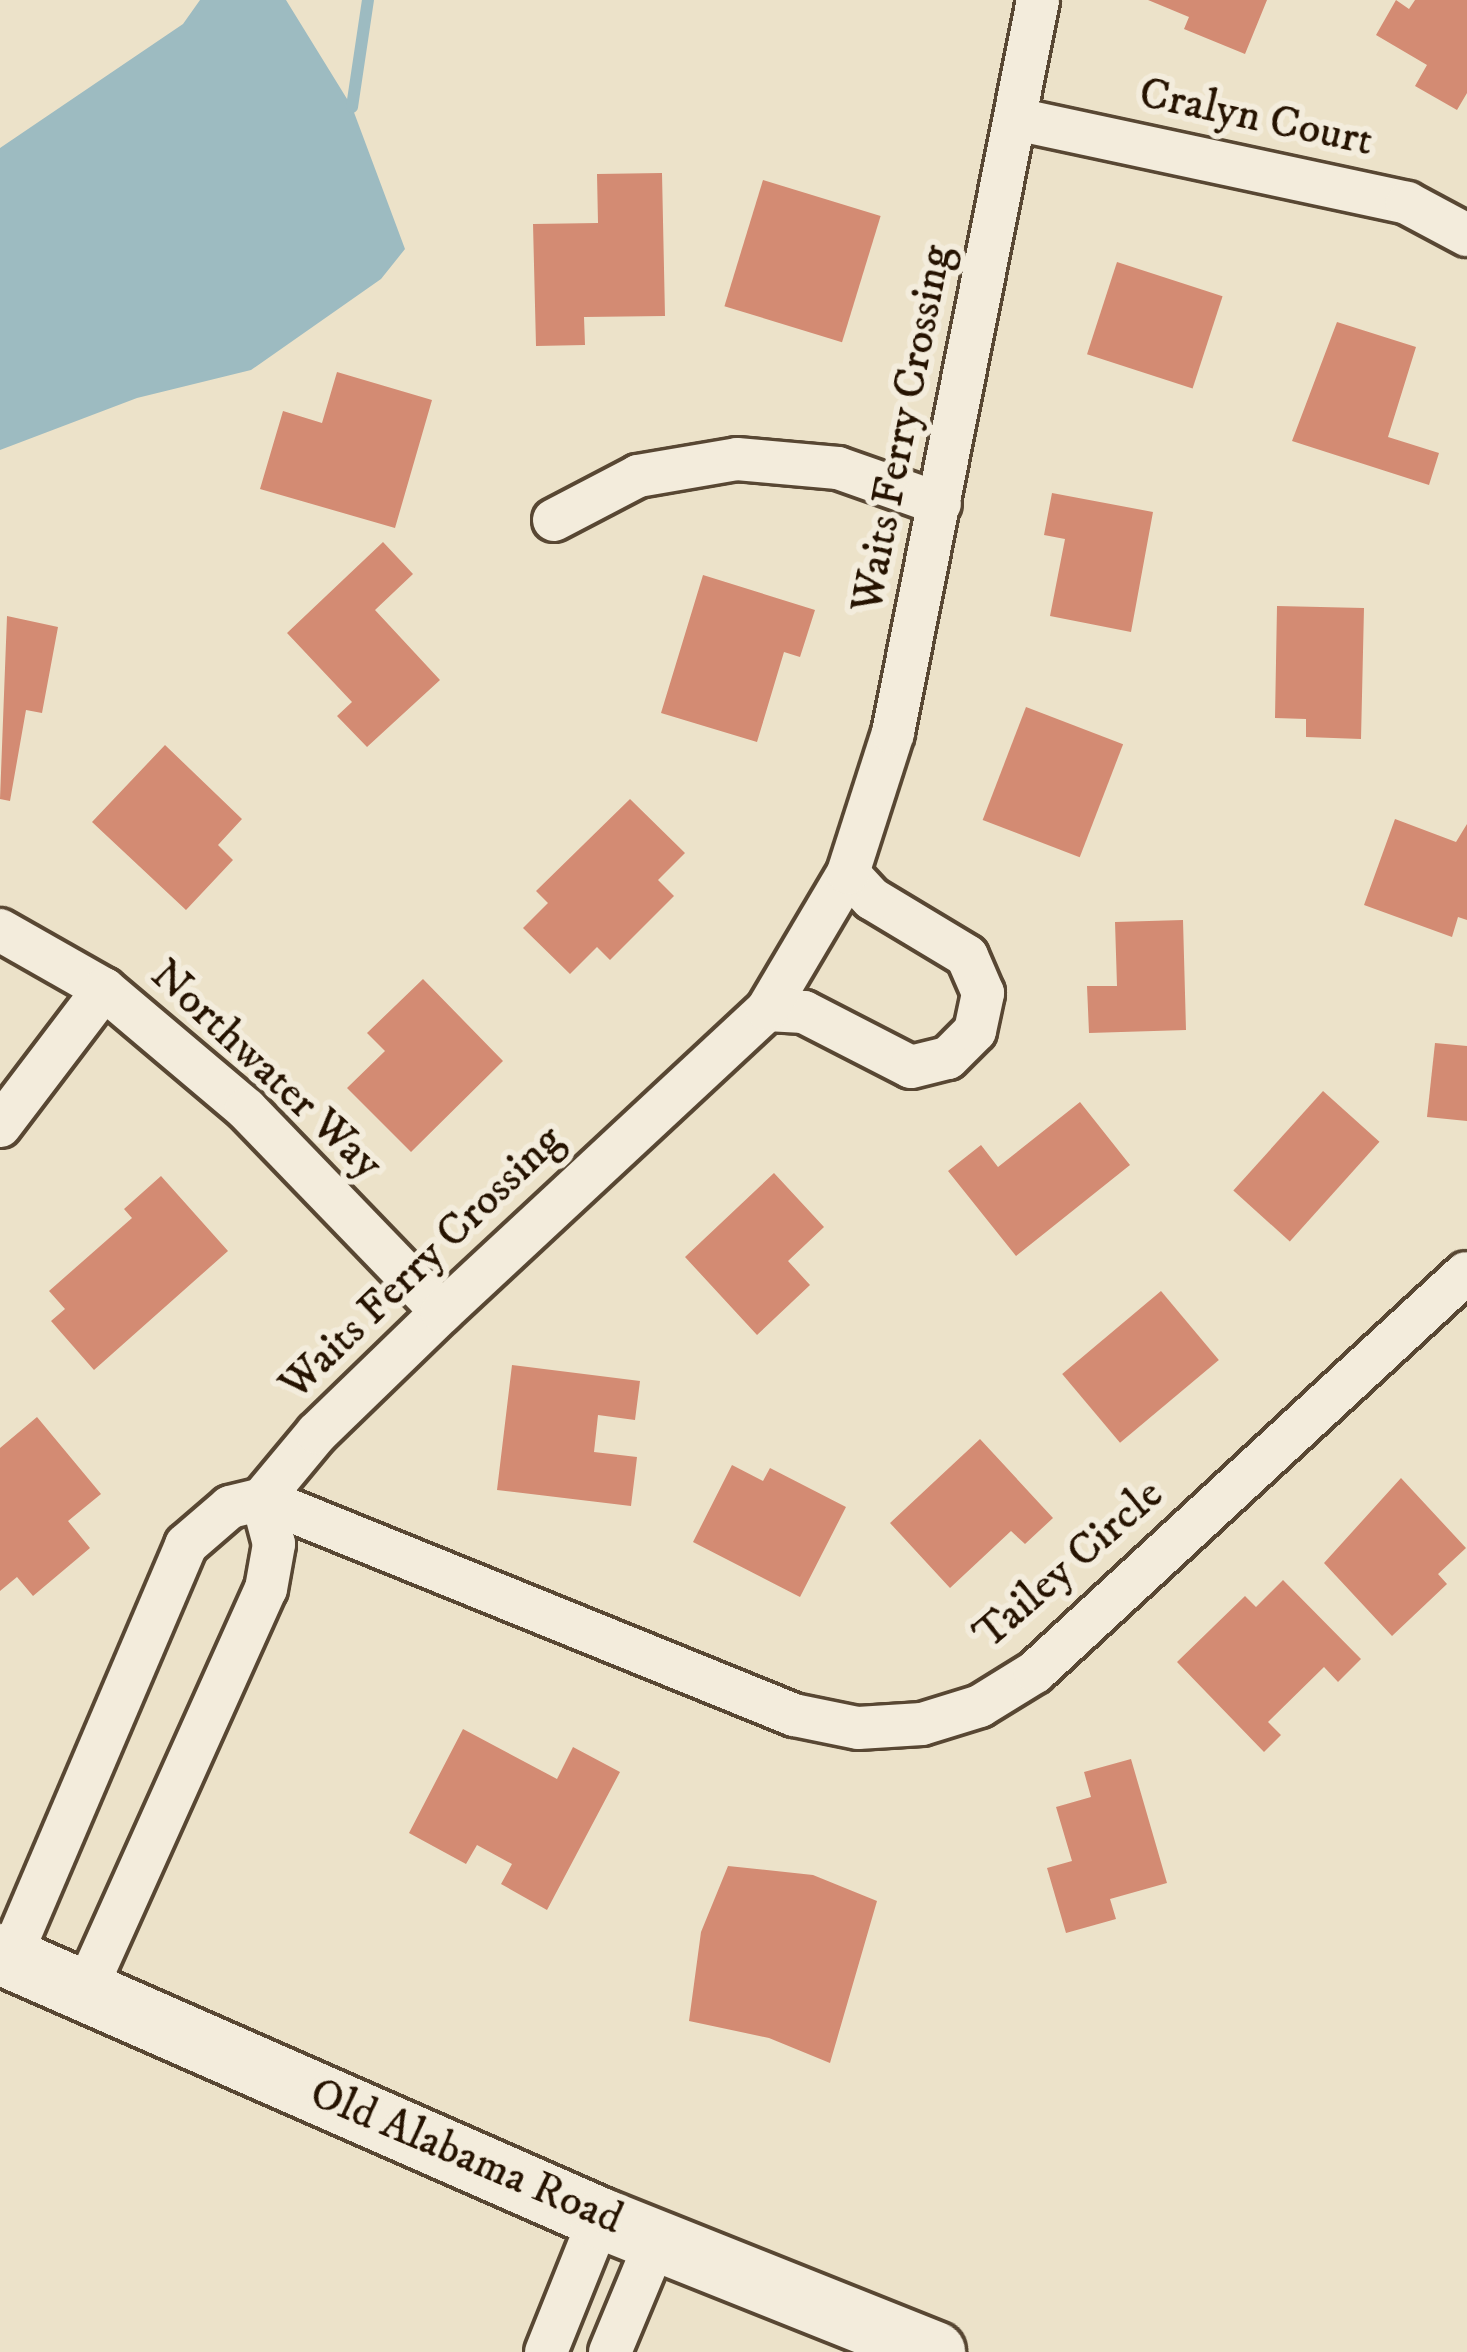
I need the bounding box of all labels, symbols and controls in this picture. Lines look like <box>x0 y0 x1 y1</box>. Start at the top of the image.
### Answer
street label: Cralyn Court <box>1134 67 1378 169</box>
street label: Waits Ferry Crossing <box>841 241 965 617</box>
street label: Northwater Way <box>139 949 393 1191</box>
street label: Waits Ferry Crossing <box>269 1114 575 1412</box>
street label: Tailey Circle <box>963 1468 1175 1662</box>
street label: Old Alabama Road <box>302 2067 630 2247</box>

